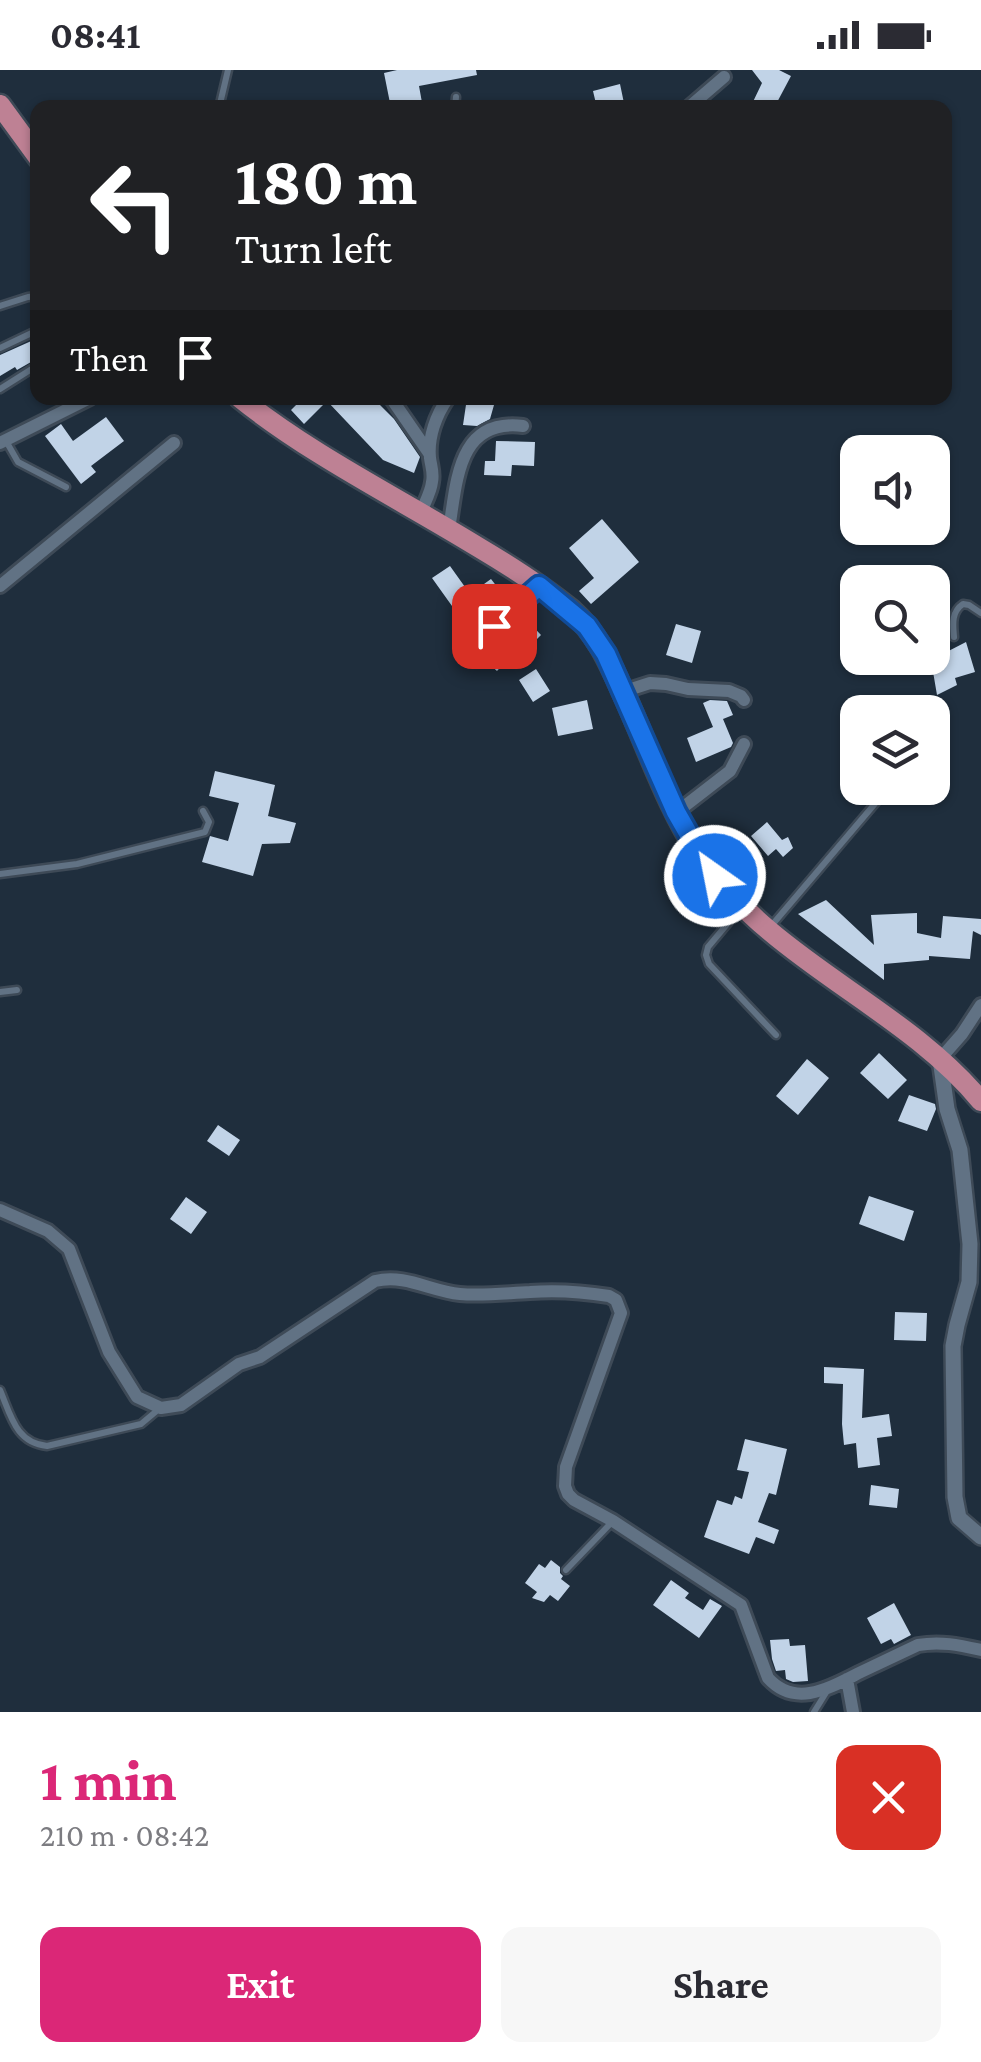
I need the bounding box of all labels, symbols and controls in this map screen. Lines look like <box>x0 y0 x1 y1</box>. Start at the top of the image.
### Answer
text: 08:41 <box>50 14 140 56</box>
icon: left <box>70 140 200 270</box>
text: 180 m <box>235 141 417 219</box>
text: Turn left <box>235 223 392 273</box>
icon: arrive <box>168 330 223 385</box>
text: Then <box>70 337 148 379</box>
map controls <box>840 435 950 805</box>
button: sound <box>840 435 950 545</box>
button: search <box>840 565 950 675</box>
pin <box>452 584 537 669</box>
icon: arrive <box>467 599 522 654</box>
button: layers <box>840 695 950 805</box>
position arrow <box>663 824 767 928</box>
button: close <box>836 1745 941 1850</box>
text: 1 min <box>40 1746 177 1813</box>
text: 210 m · 08:42 <box>40 1817 209 1853</box>
button: Exit <box>40 1927 481 2042</box>
button: Share <box>501 1927 941 2042</box>

